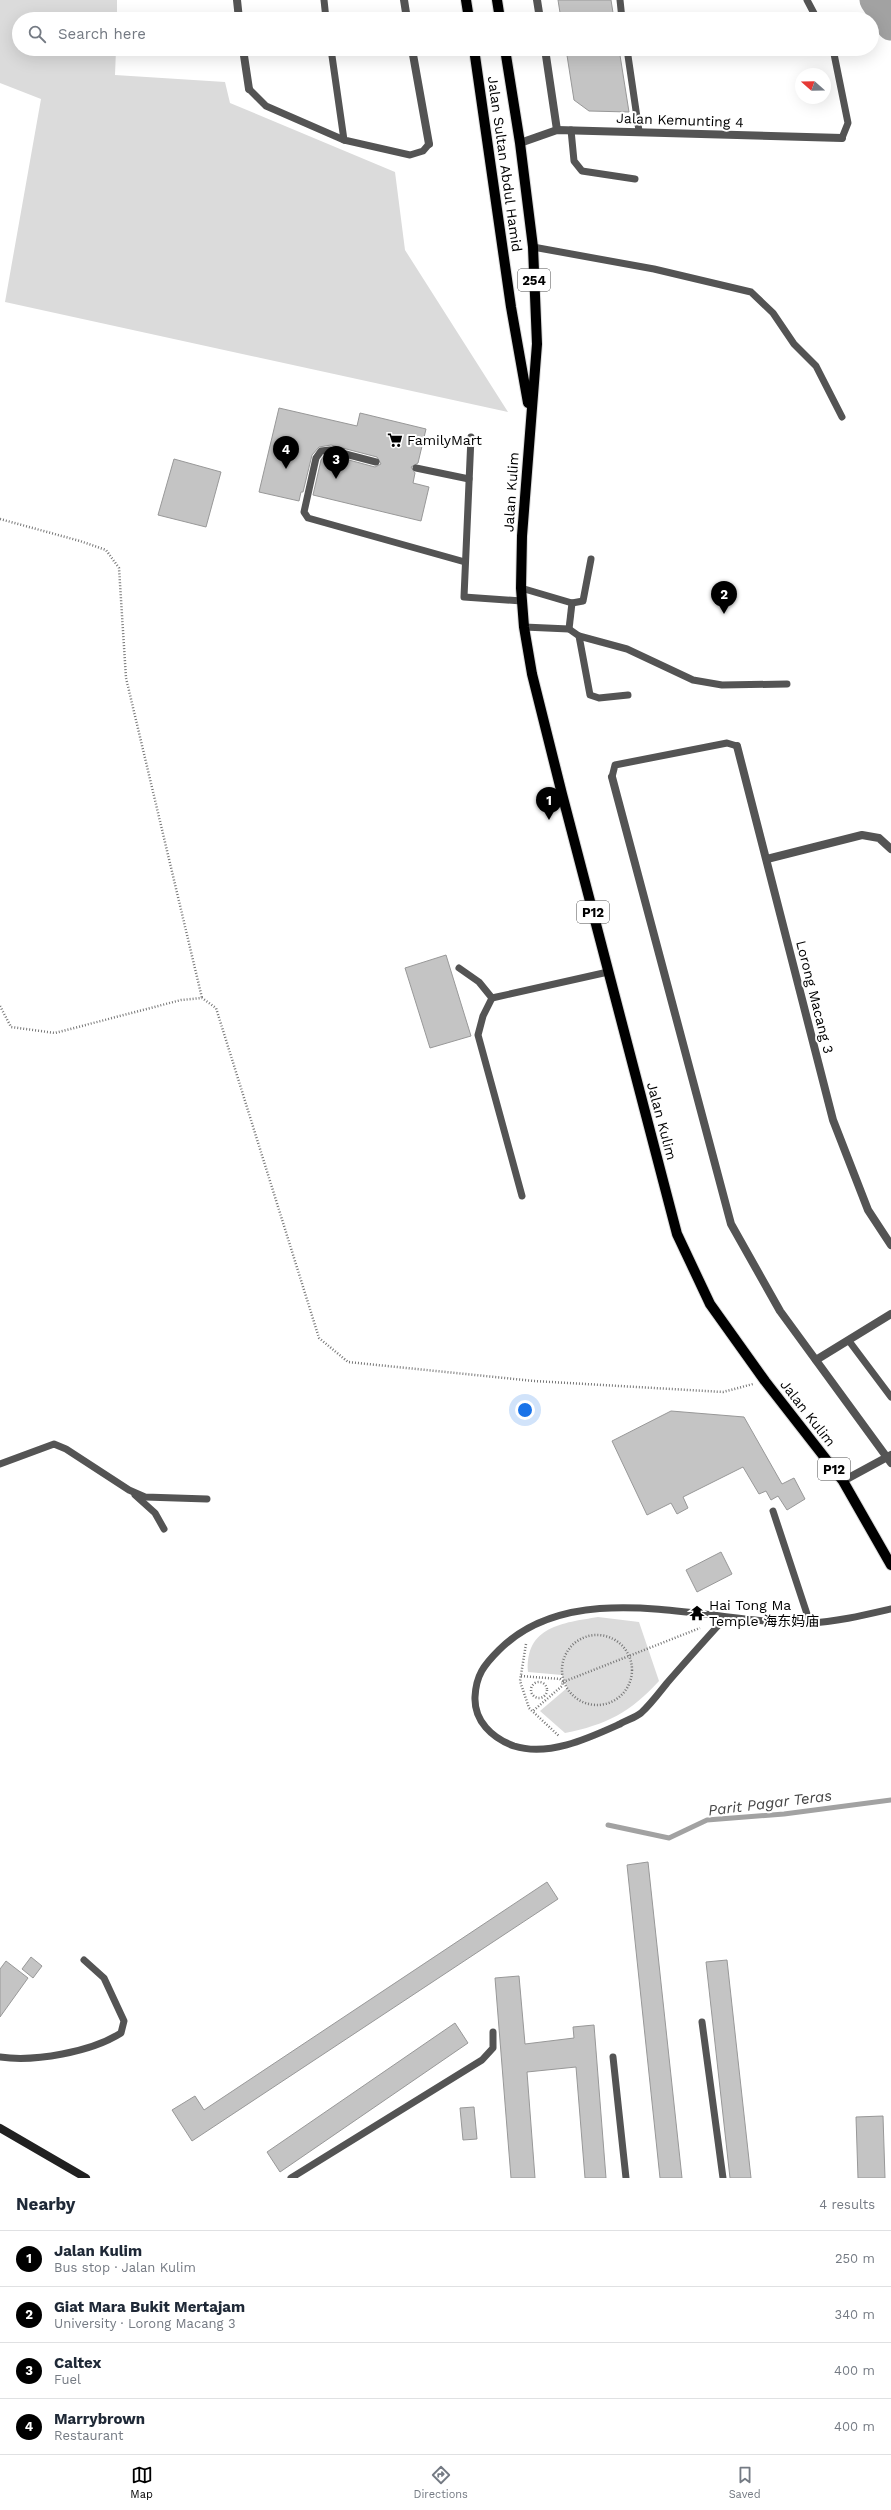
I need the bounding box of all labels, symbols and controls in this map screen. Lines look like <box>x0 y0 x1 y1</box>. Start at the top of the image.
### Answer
search box <box>12 12 879 56</box>
icon: search <box>26 23 48 45</box>
text: Search here <box>58 25 146 43</box>
north arrow <box>795 68 831 104</box>
street label: Jalan Sultan Abdul Hamid <box>485 75 525 253</box>
street label: Jalan Kemunting 4 <box>616 110 744 130</box>
road number: 254 <box>518 269 550 291</box>
supermarket icon: FamilyMart <box>386 431 404 449</box>
place label: FamilyMart <box>407 432 482 448</box>
pin: 4 <box>273 436 299 469</box>
pin: 3 <box>323 446 349 479</box>
street label: Jalan Kulim <box>500 452 522 532</box>
pin: 2 <box>711 581 737 614</box>
pin: 1 <box>536 787 562 820</box>
road number: P12 <box>577 901 609 923</box>
street label: Lorong Macang 3 <box>793 939 837 1055</box>
street label: Jalan Kulim <box>644 1080 680 1162</box>
street label: Jalan Kulim <box>777 1377 839 1449</box>
your location <box>515 1400 535 1420</box>
road number: P12 <box>818 1458 850 1480</box>
place label: Hai Tong Ma Temple 海东妈庙 <box>709 1597 819 1629</box>
temple icon: Hai Tong Ma Temple 海东妈庙 <box>688 1604 706 1622</box>
water label: Parit Pagar Teras <box>707 1786 833 1820</box>
text: Nearby <box>16 2194 75 2214</box>
text: 4 results <box>819 2197 875 2212</box>
text: Jalan Kulim <box>54 2242 142 2260</box>
text: 1 <box>26 2251 32 2266</box>
text: 250 m <box>835 2251 875 2266</box>
text: Bus stop · Jalan Kulim <box>54 2260 196 2275</box>
text: Giat Mara Bukit Mertajam <box>54 2298 245 2316</box>
text: 2 <box>25 2307 33 2322</box>
text: 340 m <box>835 2307 875 2322</box>
text: University · Lorong Macang 3 <box>54 2316 236 2331</box>
text: Caltex <box>54 2354 101 2372</box>
text: 3 <box>25 2363 33 2378</box>
text: 400 m <box>834 2363 875 2378</box>
text: Fuel <box>54 2372 81 2387</box>
text: Marrybrown <box>54 2410 145 2428</box>
text: 4 <box>25 2419 33 2434</box>
text: 400 m <box>834 2419 875 2434</box>
text: Restaurant <box>54 2428 124 2443</box>
tab: Map <box>130 2464 153 2501</box>
tab: Directions <box>414 2464 468 2501</box>
tab: Saved <box>729 2464 761 2501</box>

